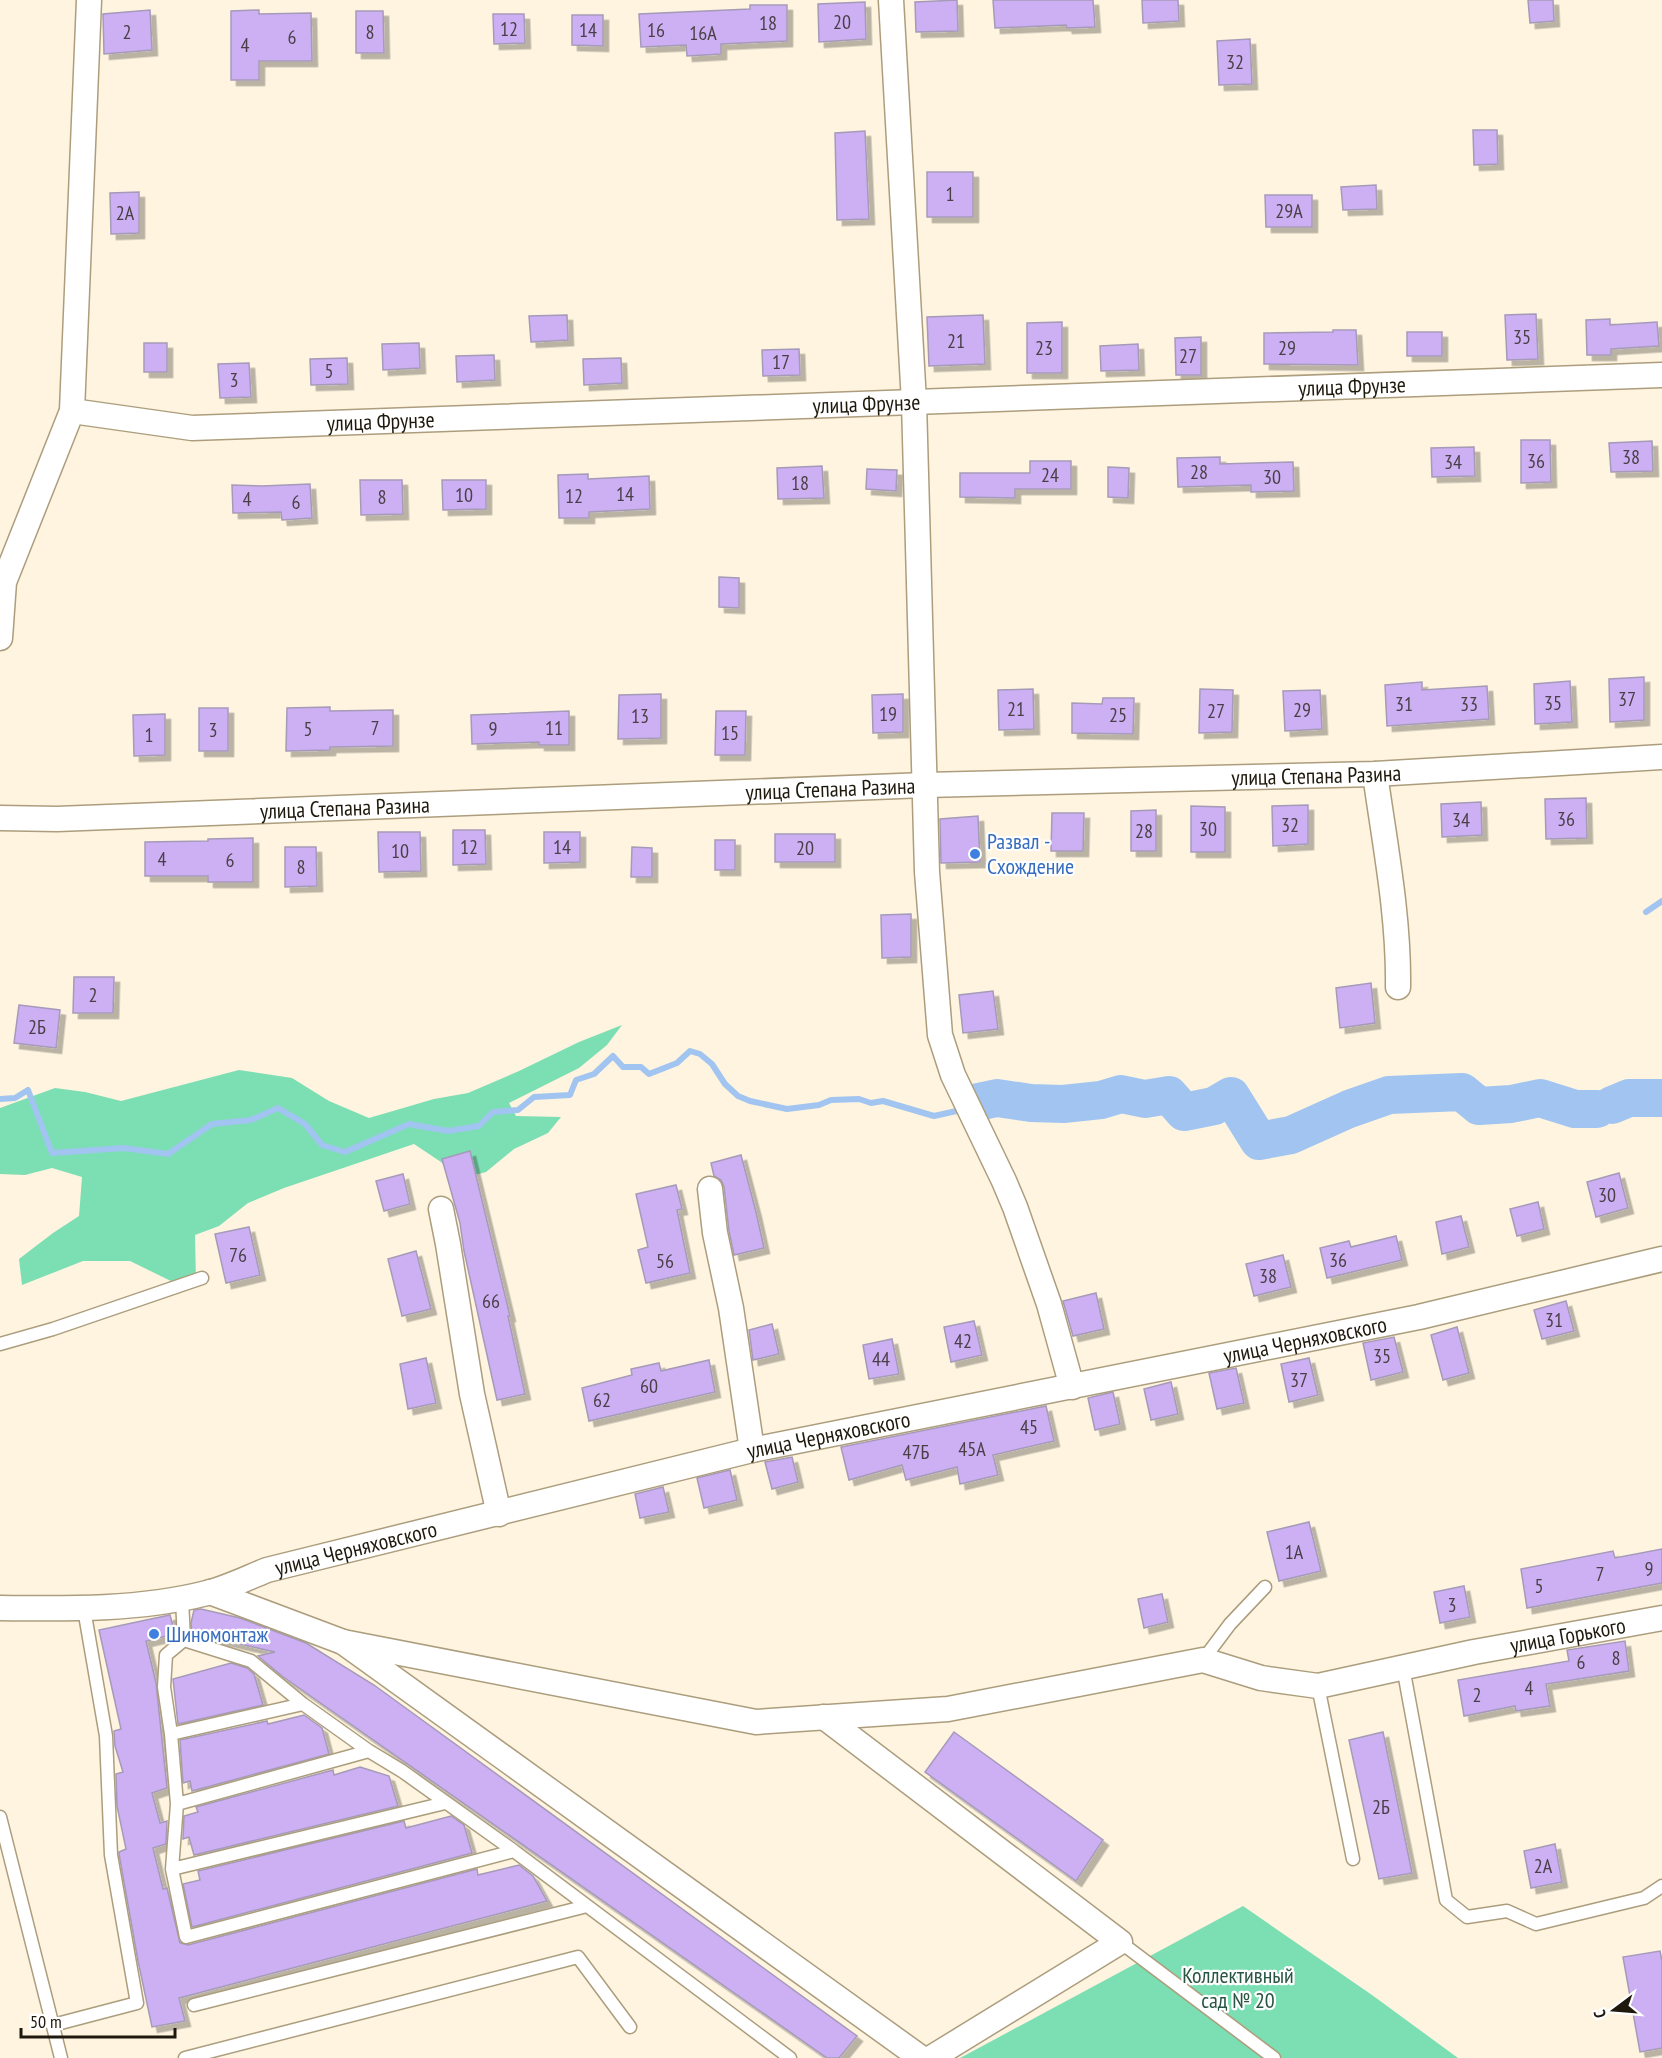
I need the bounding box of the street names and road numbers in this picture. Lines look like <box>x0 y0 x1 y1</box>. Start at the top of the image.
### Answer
street label: улица Фрунзе <box>1298 370 1406 402</box>
street label: улица Фрунзе <box>812 388 921 420</box>
street label: улица Фрунзе <box>326 405 435 437</box>
street label: улица Степана Разина <box>1231 758 1402 792</box>
street label: улица Степана Разина <box>745 771 916 806</box>
street label: улица Степана Разина <box>259 790 430 825</box>
street label: улица Черняховского <box>1221 1310 1389 1370</box>
street label: улица Черняховского <box>744 1405 912 1465</box>
street label: улица Черняховского <box>272 1515 440 1582</box>
street label: улица Горького <box>1508 1611 1628 1659</box>

